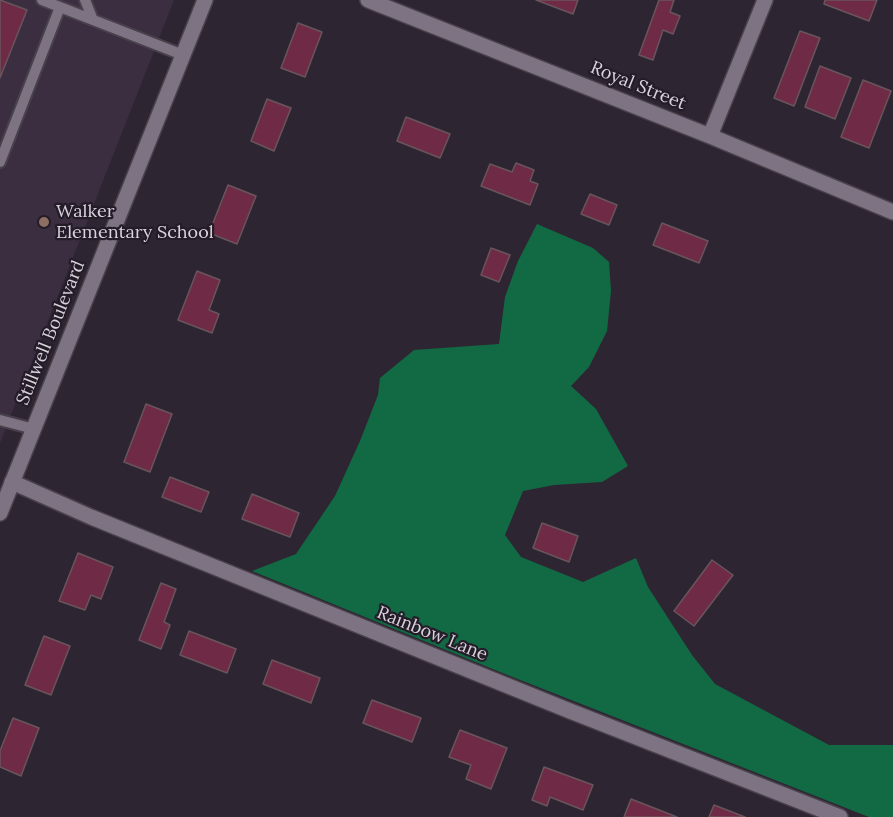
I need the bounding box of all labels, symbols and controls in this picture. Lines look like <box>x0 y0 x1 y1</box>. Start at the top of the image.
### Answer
street label: Royal Street <box>587 57 689 115</box>
place label: Walker Elementary School <box>56 201 214 244</box>
marker: Walker Elementary School <box>37 215 51 229</box>
street label: Stillwell Boulevard <box>12 258 90 408</box>
street label: Rainbow Lane <box>374 602 490 666</box>

